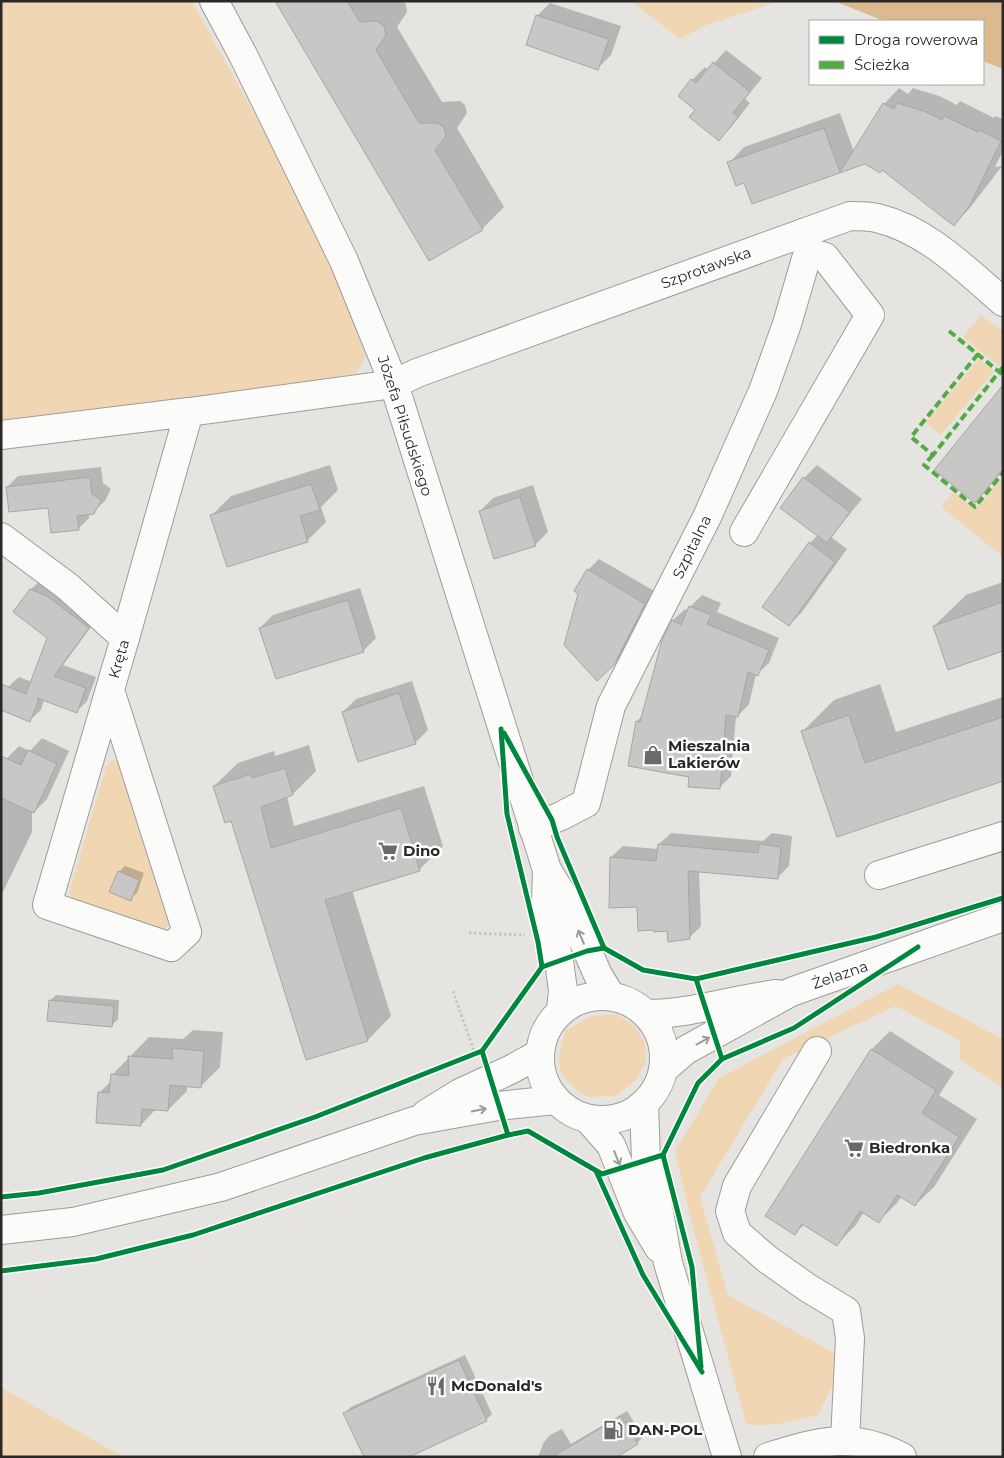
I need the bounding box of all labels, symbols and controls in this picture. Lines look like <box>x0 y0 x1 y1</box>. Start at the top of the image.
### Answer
legend <box>809 20 984 85</box>
text: Droga rowerowa <box>854 30 978 49</box>
text: Ścieżka <box>854 55 910 74</box>
street label: Szprotawska <box>658 242 754 293</box>
street label: Józefa Piłsudskiego <box>373 352 437 499</box>
street label: Szpitalna <box>668 512 715 582</box>
street label: Kręta <box>104 637 133 681</box>
place label: Mieszalnia Lakierów <box>668 736 750 772</box>
shop icon: Mieszalnia Lakierów <box>642 744 664 766</box>
supermarket icon: Dino <box>377 840 399 862</box>
place label: Dino <box>403 841 440 860</box>
one-way arrow <box>576 930 585 945</box>
street label: Żelazna <box>809 956 870 993</box>
one-way arrow <box>696 1036 711 1046</box>
one-way arrow <box>471 1105 487 1115</box>
supermarket icon: Biedronka <box>843 1137 865 1159</box>
place label: Biedronka <box>869 1138 950 1157</box>
one-way arrow <box>612 1150 622 1165</box>
restaurant icon: McDonald's <box>425 1375 447 1397</box>
place label: McDonald's <box>451 1376 542 1395</box>
fuel station icon: DAN-POL <box>602 1419 624 1441</box>
place label: DAN-POL <box>628 1420 702 1439</box>

